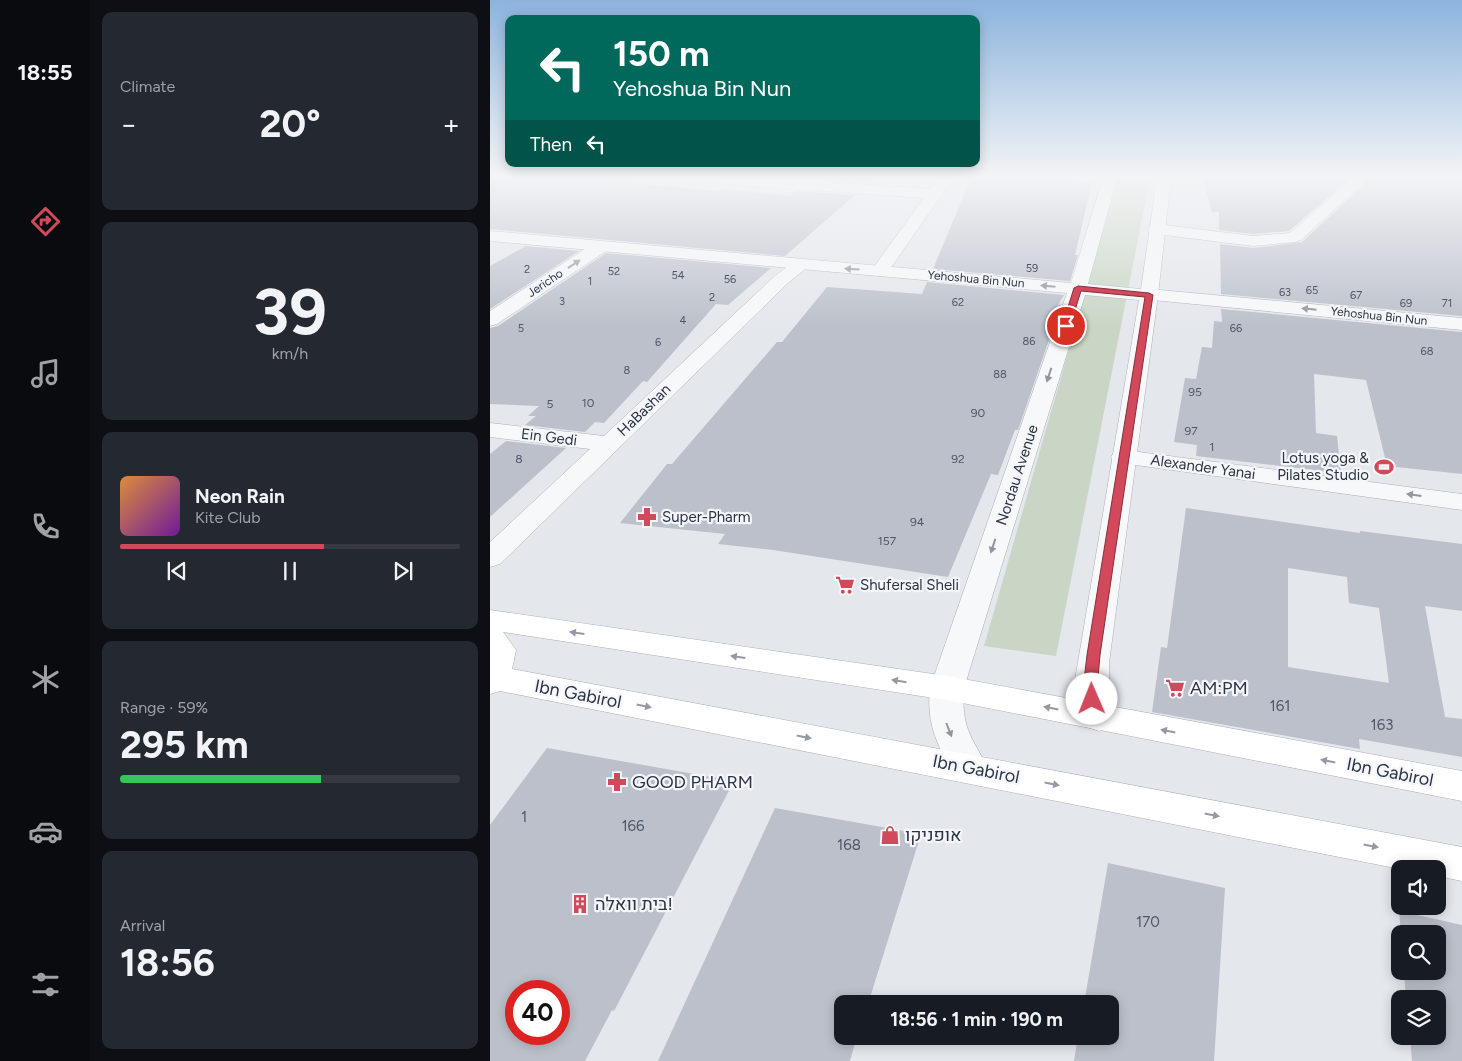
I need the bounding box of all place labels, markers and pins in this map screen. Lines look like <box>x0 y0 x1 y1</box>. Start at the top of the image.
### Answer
pin <box>1045 305 1087 347</box>
place label: Lotus yoga & Pilates Studio <box>1277 449 1369 484</box>
sports icon: Lotus yoga & Pilates Studio <box>1373 456 1395 478</box>
pharmacy icon: Super-Pharm <box>636 506 658 528</box>
place label: Super-Pharm <box>662 508 751 526</box>
supermarket icon: Shufersal Sheli <box>834 574 856 596</box>
place label: Shufersal Sheli <box>860 576 959 594</box>
supermarket icon: AM:PM <box>1164 677 1186 699</box>
place label: AM:PM <box>1190 677 1248 699</box>
pharmacy icon: GOOD PHARM <box>606 771 628 793</box>
place label: GOOD PHARM <box>632 771 753 793</box>
shop icon: אופניקו <box>879 824 901 846</box>
place label: אופניקו <box>905 824 962 846</box>
building icon: בית וואלה! <box>569 893 591 915</box>
place label: בית וואלה! <box>595 893 673 915</box>

